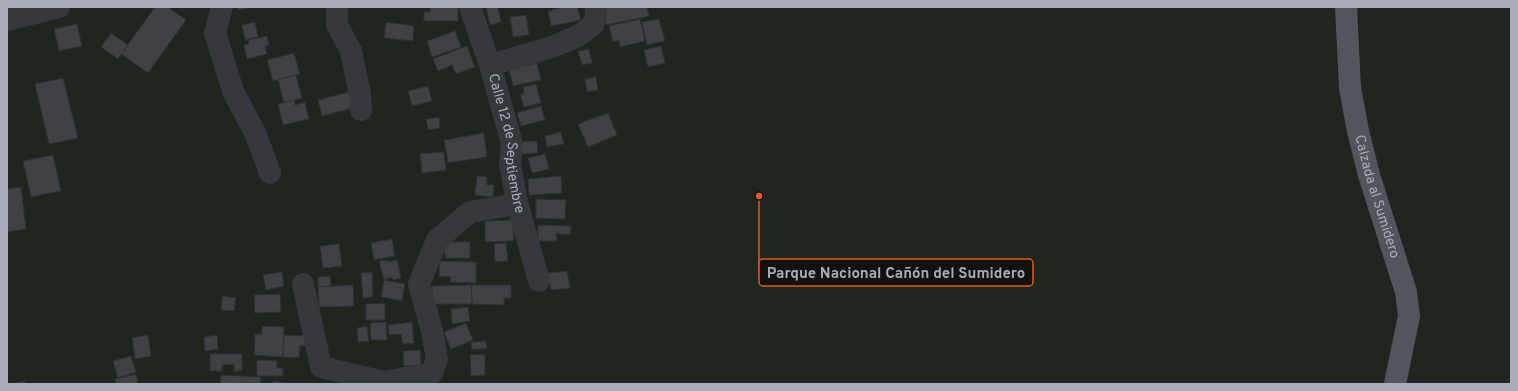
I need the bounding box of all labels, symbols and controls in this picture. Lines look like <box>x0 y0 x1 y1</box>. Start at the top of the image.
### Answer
street label: Calle 12 de Septiembre <box>484 72 528 215</box>
street label: Calzada al Sumidero <box>1351 133 1403 260</box>
callout: Parque Nacional Cañón del Sumidero <box>759 259 1033 286</box>
text: Parque Nacional Cañón del Sumidero <box>767 265 1025 284</box>

